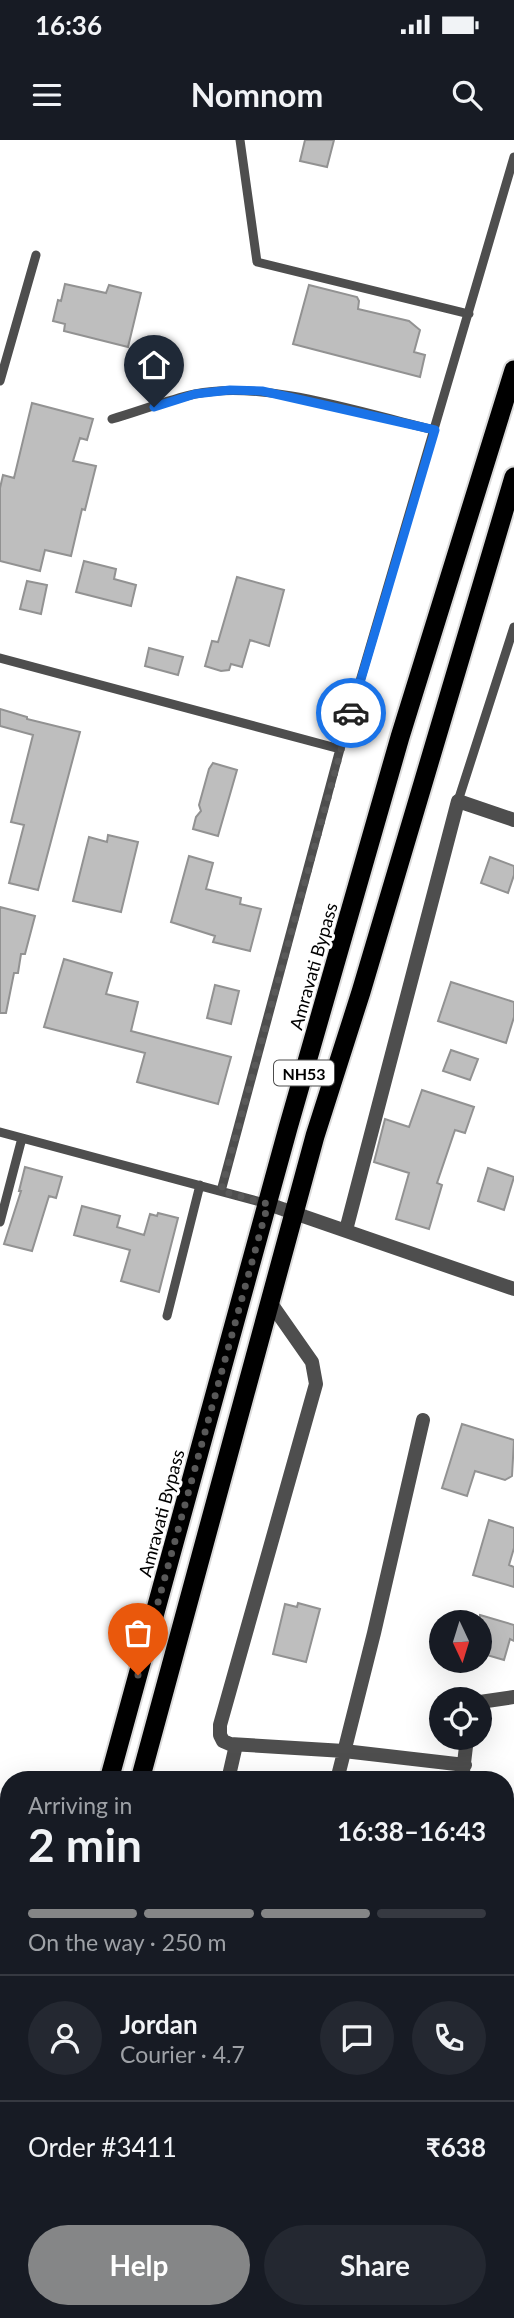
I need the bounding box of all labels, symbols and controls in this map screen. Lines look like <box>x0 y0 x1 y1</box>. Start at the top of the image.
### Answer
text: 16:36 <box>35 9 102 41</box>
text: Nomnom <box>191 75 323 114</box>
icon: menu <box>28 76 66 114</box>
icon: search <box>448 76 486 114</box>
pin <box>124 335 184 407</box>
icon: home <box>135 346 173 384</box>
courier <box>316 678 386 748</box>
icon: car <box>332 694 370 732</box>
street label: Amravati Bypass <box>284 900 342 1032</box>
road number: NH53 <box>274 1060 334 1085</box>
street label: Amravati Bypass <box>133 1447 189 1579</box>
pin <box>108 1603 168 1675</box>
north arrow <box>429 1610 492 1673</box>
map controls <box>429 1610 492 1750</box>
icon: bag <box>119 1614 157 1652</box>
button: locate <box>429 1687 492 1750</box>
text: Arriving in <box>28 1791 132 1819</box>
text: 16:38–16:43 <box>337 1815 486 1847</box>
text: 2 min <box>28 1817 142 1872</box>
text: On the way · 250 m <box>28 1928 227 1956</box>
button: person <box>28 2001 102 2075</box>
button: chat <box>320 2001 394 2075</box>
button: phone <box>412 2001 486 2075</box>
text: Jordan <box>120 2008 198 2040</box>
text: Courier · 4.7 <box>120 2040 245 2068</box>
text: Order #3411 <box>28 2131 177 2163</box>
text: ₹638 <box>426 2131 486 2163</box>
button: Help <box>28 2225 250 2305</box>
button: Share <box>264 2225 486 2305</box>

